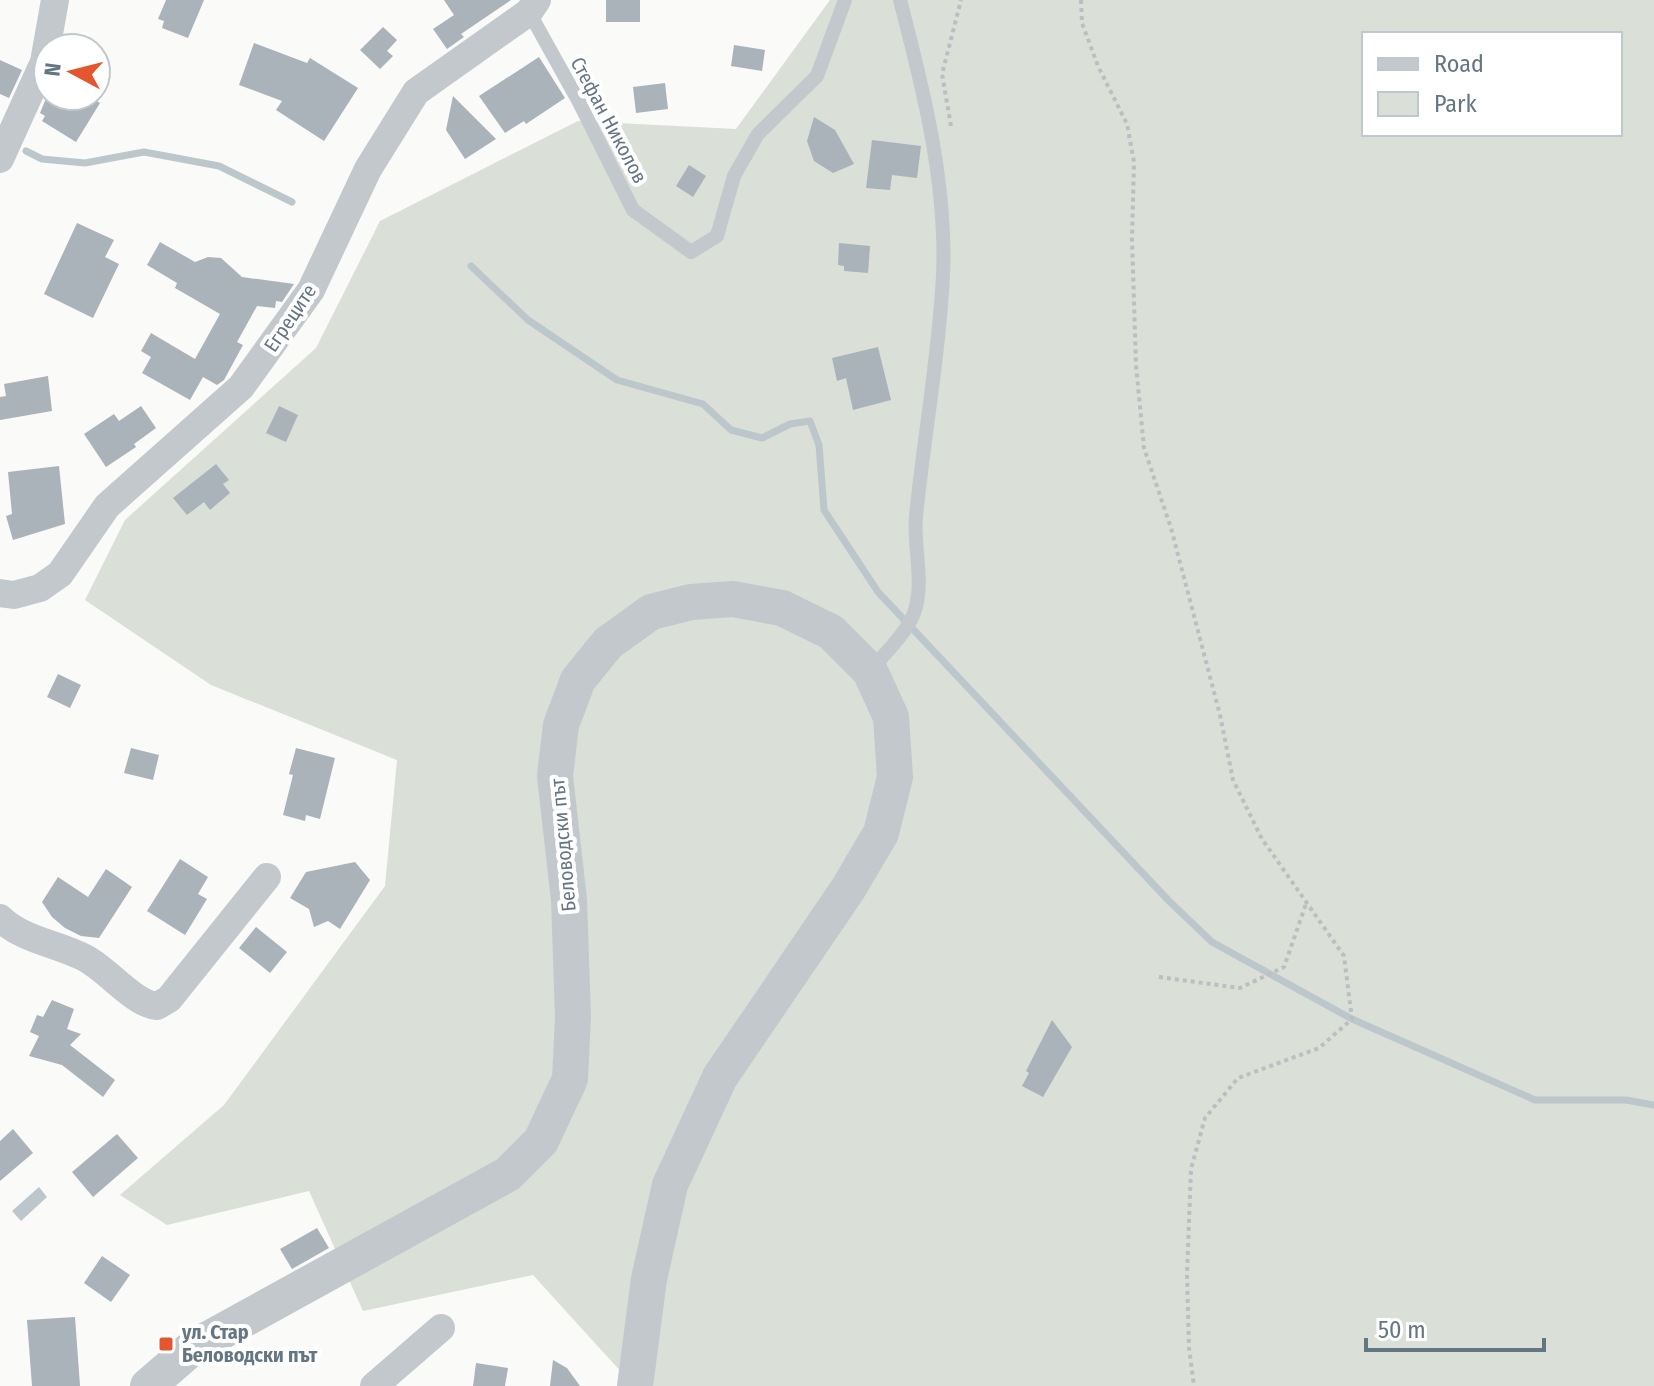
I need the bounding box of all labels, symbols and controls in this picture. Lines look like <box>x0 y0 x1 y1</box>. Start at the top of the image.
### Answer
north arrow <box>32 32 112 112</box>
legend <box>1362 32 1622 136</box>
text: Road <box>1434 50 1484 78</box>
street label: Стефан Николов <box>566 53 652 187</box>
text: N <box>38 61 67 78</box>
text: Park <box>1434 90 1477 118</box>
street label: Егреците <box>259 280 321 356</box>
street label: Беловодски път <box>545 777 581 913</box>
scale bar <box>1366 1302 1544 1352</box>
text: 50 m <box>1378 1316 1426 1344</box>
place label: ул. Стар Беловодски път <box>181 1320 318 1367</box>
marker: ул. Стар Беловодски път <box>157 1335 175 1353</box>

